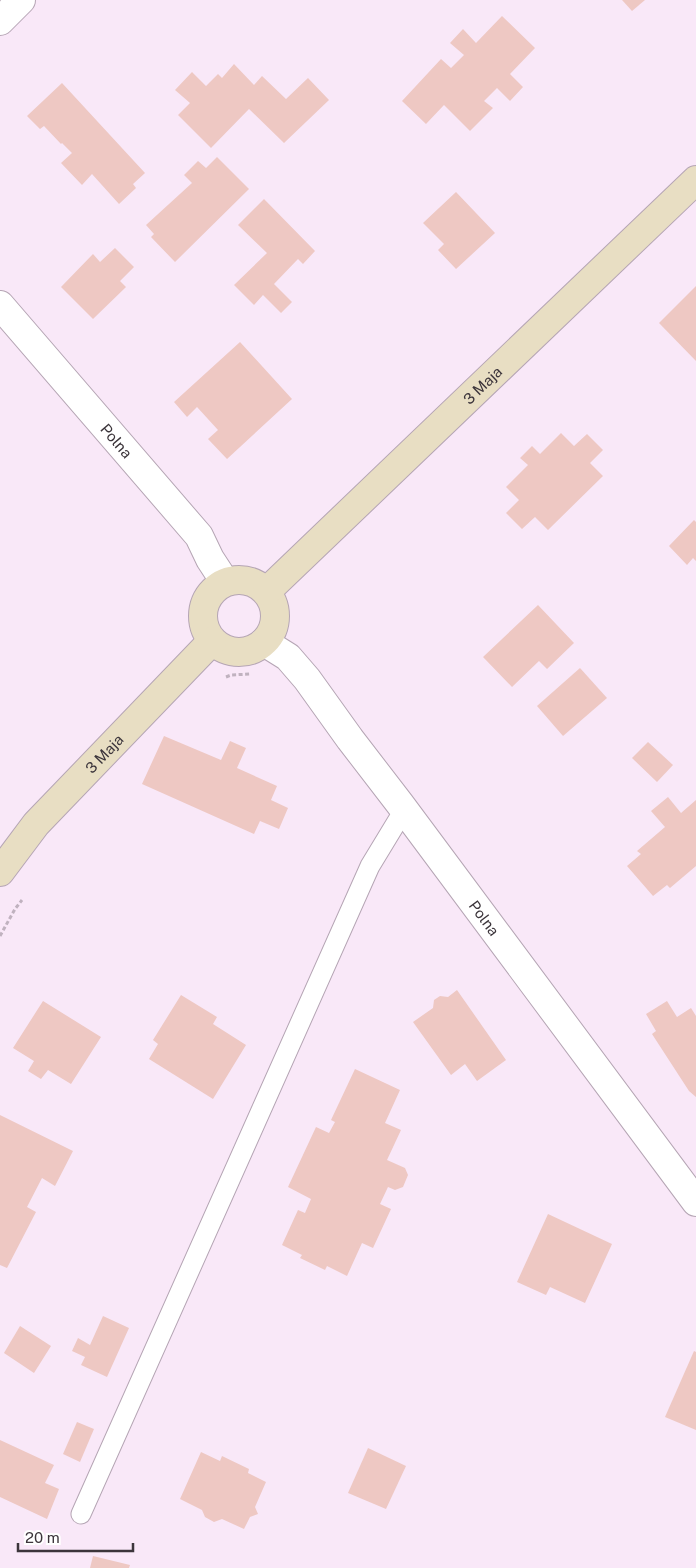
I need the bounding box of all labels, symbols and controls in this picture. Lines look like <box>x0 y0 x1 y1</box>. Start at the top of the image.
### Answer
street label: 3 Maja <box>459 362 505 407</box>
street label: Polna <box>98 420 136 461</box>
street label: 3 Maja <box>82 731 126 776</box>
street label: Polna <box>466 897 503 939</box>
scale bar <box>18 1520 132 1552</box>
text: 20 m <box>25 1529 60 1546</box>

